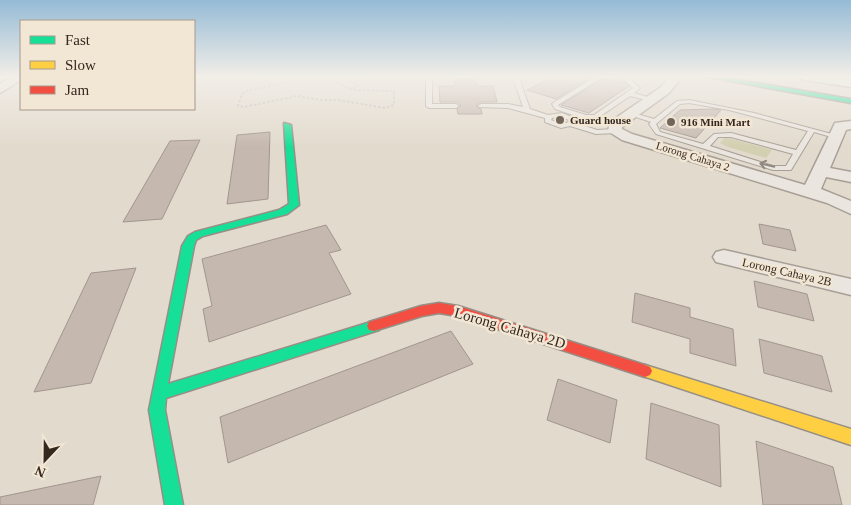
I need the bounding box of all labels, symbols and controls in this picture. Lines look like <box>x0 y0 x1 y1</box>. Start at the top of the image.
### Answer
legend <box>20 20 195 110</box>
text: Fast <box>65 32 91 48</box>
text: Slow <box>65 57 96 73</box>
text: Jam <box>65 82 89 98</box>
marker: Guard house <box>554 114 566 126</box>
place label: Guard house <box>570 114 631 126</box>
marker: 916 Mini Mart <box>665 116 677 128</box>
place label: 916 Mini Mart <box>681 116 750 128</box>
street label: Lorong Cahaya 2 <box>655 139 731 173</box>
one-way arrow <box>759 160 775 170</box>
street label: Lorong Cahaya 2B <box>741 255 833 289</box>
street label: Lorong Cahaya 2D <box>453 304 568 352</box>
north arrow <box>20 435 70 485</box>
text: N <box>33 463 48 480</box>

